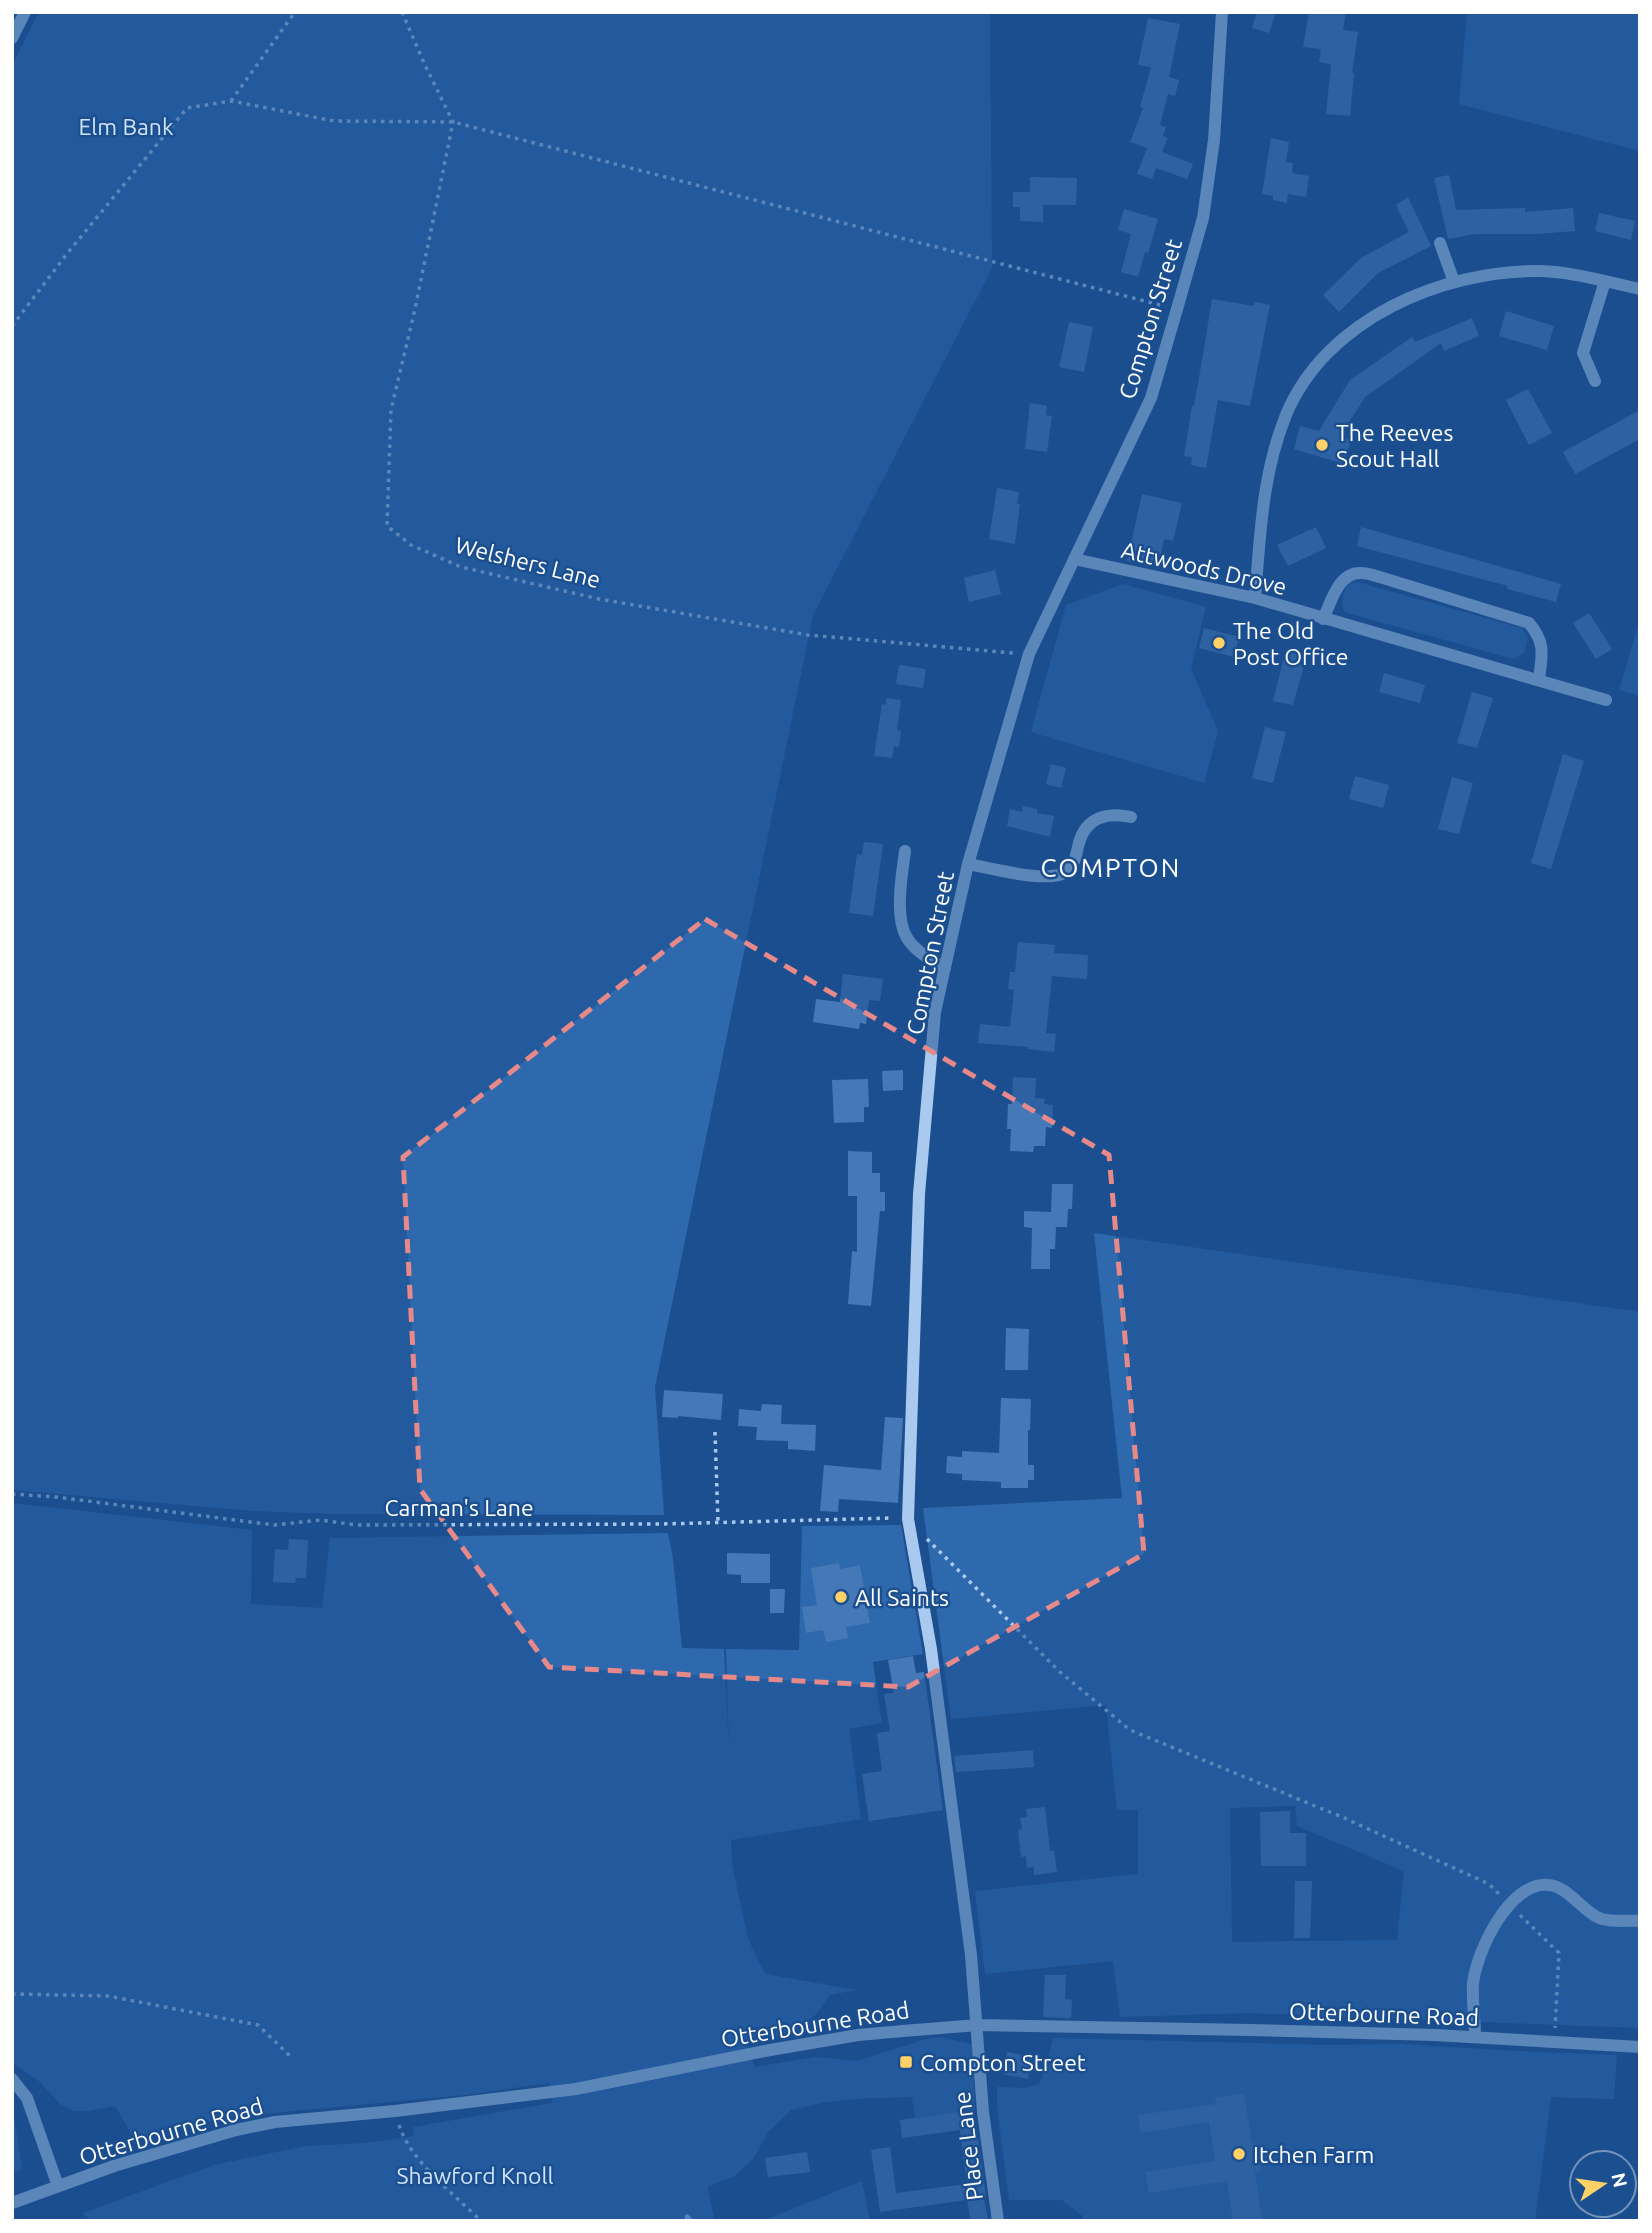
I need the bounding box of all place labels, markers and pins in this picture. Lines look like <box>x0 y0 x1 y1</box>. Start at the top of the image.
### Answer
place label: The Reeves Scout Hall <box>1336 420 1453 471</box>
marker: The Reeves Scout Hall <box>1314 437 1330 453</box>
place label: The Old Post Office <box>1233 618 1349 669</box>
marker: The Old Post Office <box>1211 635 1227 651</box>
place label: All Saints <box>855 1585 949 1610</box>
marker: All Saints <box>833 1589 849 1605</box>
place label: Compton Street <box>920 2050 1086 2075</box>
marker: Compton Street <box>898 2054 914 2070</box>
place label: Itchen Farm <box>1253 2142 1374 2167</box>
marker: Itchen Farm <box>1231 2146 1247 2162</box>

